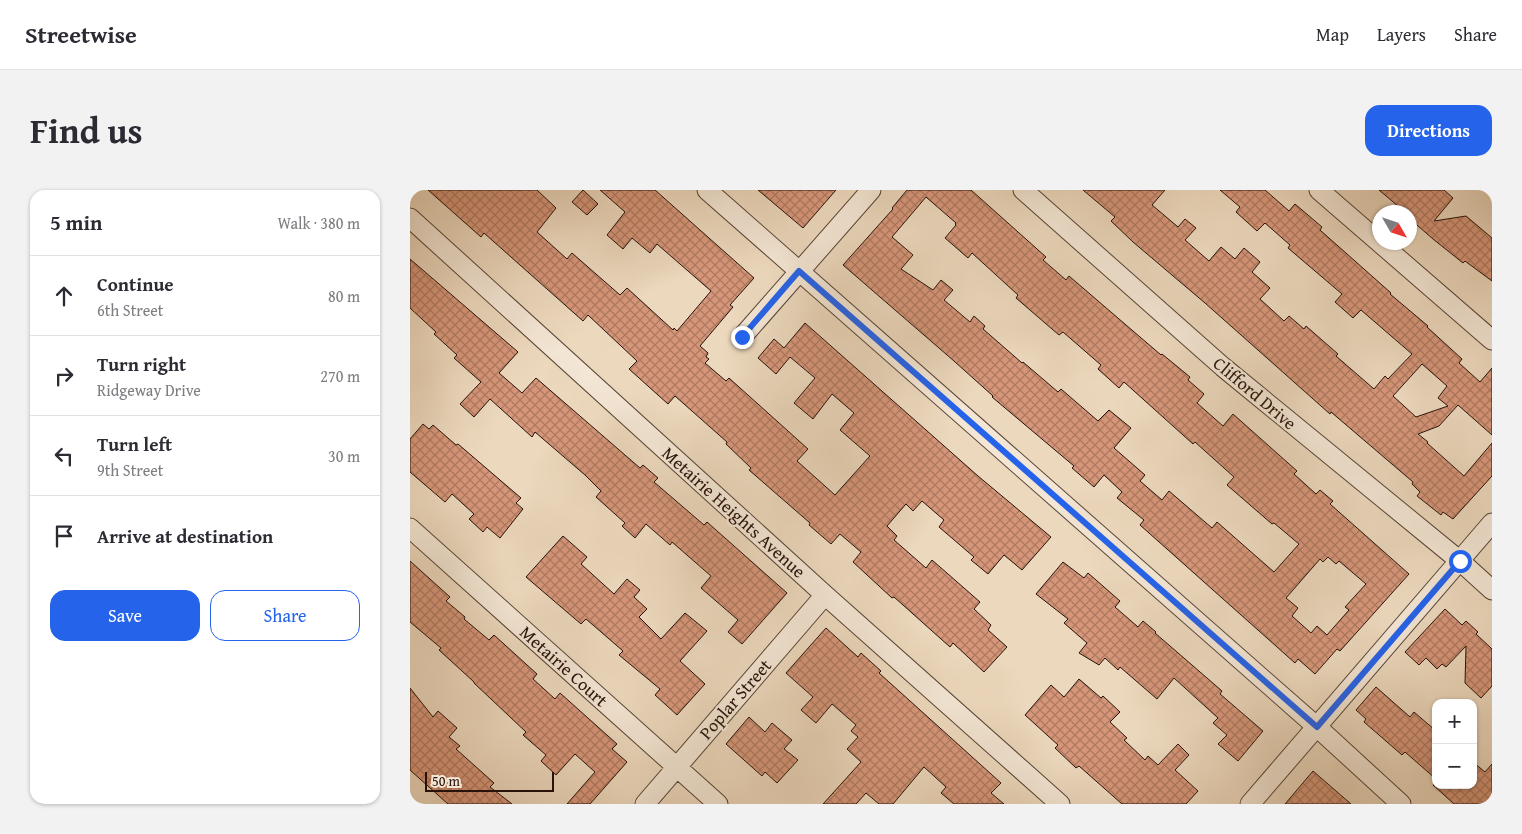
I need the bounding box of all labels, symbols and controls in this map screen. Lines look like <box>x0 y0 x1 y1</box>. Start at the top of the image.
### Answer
text: Streetwise <box>25 17 137 52</box>
text: Map <box>1316 21 1349 48</box>
text: Layers <box>1377 21 1426 48</box>
text: Share <box>1454 21 1497 48</box>
text: Find us <box>30 105 143 156</box>
button: Directions <box>1365 105 1492 156</box>
north arrow <box>1372 205 1417 250</box>
text: 5 min <box>50 207 102 238</box>
text: Walk · 380 m <box>277 211 360 235</box>
text: Continue <box>97 270 174 298</box>
icon: ahead <box>50 282 78 310</box>
text: 80 m <box>328 284 360 308</box>
text: 6th Street <box>97 298 163 322</box>
route end <box>731 326 754 349</box>
text: Turn right <box>97 350 186 378</box>
street label: Clifford Drive <box>1207 350 1303 436</box>
icon: right <box>50 362 78 390</box>
text: 270 m <box>320 364 360 388</box>
text: Ridgeway Drive <box>97 378 201 402</box>
text: Turn left <box>97 430 172 458</box>
street label: Metairie Heights Avenue <box>656 440 812 584</box>
icon: left <box>50 442 78 470</box>
text: 30 m <box>328 444 360 468</box>
text: 9th Street <box>97 458 163 482</box>
icon: arrive <box>50 522 78 550</box>
text: Arrive at destination <box>97 522 273 550</box>
route start <box>1449 550 1472 573</box>
button: Save <box>50 590 200 641</box>
button: Share <box>210 590 360 641</box>
street label: Metairie Court <box>514 619 615 713</box>
street label: Poplar Street <box>692 652 778 745</box>
map controls <box>1432 699 1477 789</box>
button: + <box>1432 699 1477 744</box>
button: − <box>1432 744 1477 789</box>
scale bar <box>425 769 554 792</box>
text: 50 m <box>432 771 460 791</box>

